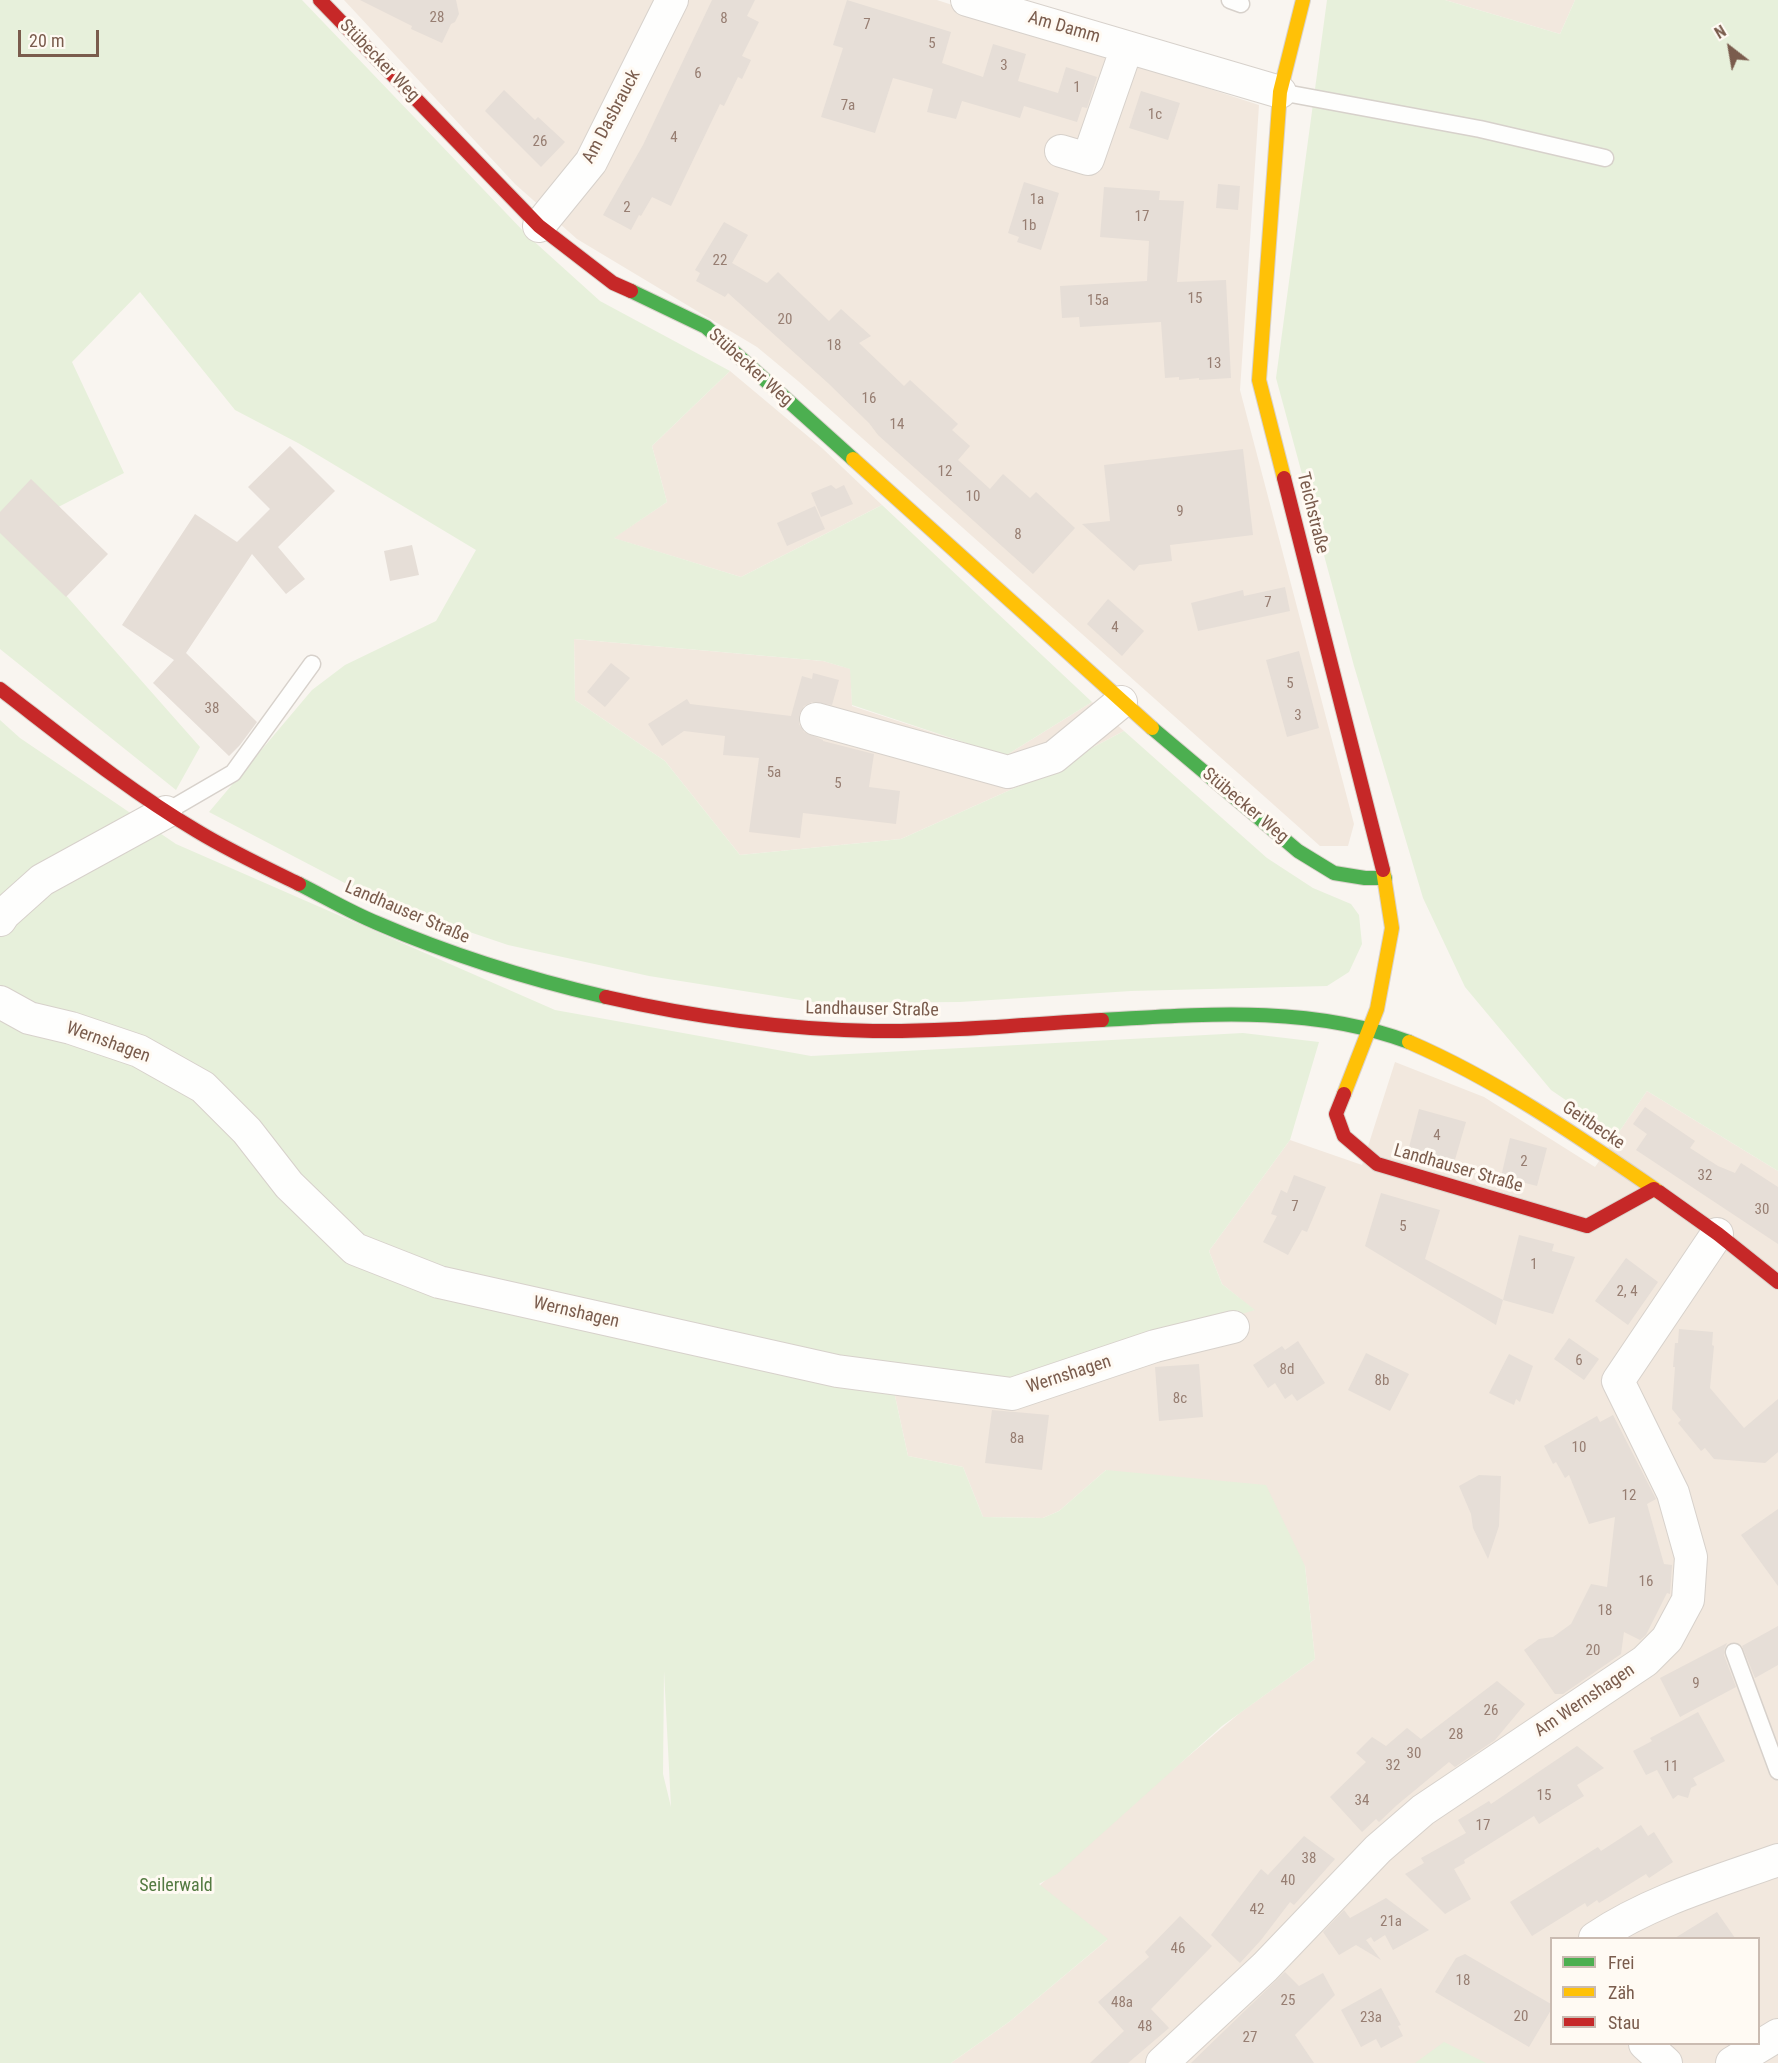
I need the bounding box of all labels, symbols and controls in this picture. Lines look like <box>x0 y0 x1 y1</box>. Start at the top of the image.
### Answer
street label: Am Damm <box>1025 7 1103 49</box>
house number: 28 <box>430 9 444 27</box>
house number: 8 <box>720 10 728 28</box>
street label: Stübecker Weg <box>335 15 423 107</box>
house number: 7 <box>863 16 871 34</box>
scale bar <box>21 18 102 56</box>
north arrow <box>1700 18 1760 78</box>
text: N <box>1711 21 1730 43</box>
text: 20 m <box>29 30 64 51</box>
house number: 5 <box>928 35 936 53</box>
house number: 3 <box>1000 57 1008 75</box>
house number: 6 <box>694 65 702 83</box>
street label: Am Dasbrauck <box>578 66 646 168</box>
house number: 1 <box>1073 79 1081 97</box>
house number: 7a <box>841 97 855 115</box>
house number: 1c <box>1148 106 1162 124</box>
house number: 4 <box>670 129 678 147</box>
house number: 26 <box>533 133 547 151</box>
house number: 1a <box>1030 191 1044 209</box>
house number: 2 <box>623 199 631 217</box>
house number: 17 <box>1135 208 1149 226</box>
house number: 1b <box>1022 217 1036 235</box>
house number: 22 <box>713 252 727 270</box>
house number: 15 <box>1188 290 1202 308</box>
house number: 15a <box>1087 292 1109 310</box>
house number: 20 <box>778 311 792 329</box>
street label: Stübecker Weg <box>703 325 797 411</box>
house number: 18 <box>827 337 841 355</box>
house number: 13 <box>1207 355 1221 373</box>
house number: 16 <box>862 390 876 408</box>
house number: 14 <box>890 416 904 434</box>
house number: 12 <box>938 463 952 481</box>
street label: Teichstraße <box>1291 470 1333 556</box>
house number: 10 <box>966 488 980 506</box>
house number: 9 <box>1176 503 1184 521</box>
house number: 8 <box>1014 526 1022 544</box>
house number: 7 <box>1264 594 1272 612</box>
house number: 4 <box>1111 619 1119 637</box>
house number: 5 <box>1286 675 1294 693</box>
house number: 38 <box>205 700 219 718</box>
house number: 3 <box>1294 707 1302 725</box>
house number: 5a <box>767 764 781 782</box>
street label: Stübecker Weg <box>1198 764 1292 848</box>
house number: 5 <box>834 775 842 793</box>
street label: Landhauser Straße <box>341 877 473 949</box>
street label: Landhauser Straße <box>805 998 939 1022</box>
street label: Wernshagen <box>63 1018 153 1068</box>
street label: Geitbecke <box>1558 1097 1628 1155</box>
house number: 4 <box>1433 1127 1441 1145</box>
street label: Landhauser Straße <box>1391 1140 1525 1198</box>
house number: 2 <box>1520 1153 1528 1171</box>
house number: 32 <box>1698 1167 1712 1185</box>
house number: 7 <box>1291 1198 1299 1216</box>
house number: 30 <box>1755 1201 1769 1219</box>
house number: 5 <box>1399 1218 1407 1236</box>
house number: 1 <box>1530 1256 1538 1274</box>
house number: 2, 4 <box>1616 1283 1638 1301</box>
street label: Wernshagen <box>531 1293 621 1333</box>
street label: Wernshagen <box>1024 1351 1114 1399</box>
house number: 6 <box>1575 1352 1583 1370</box>
house number: 8d <box>1280 1361 1294 1379</box>
house number: 8b <box>1375 1372 1389 1390</box>
house number: 8c <box>1173 1390 1187 1408</box>
house number: 8a <box>1010 1430 1024 1448</box>
house number: 10 <box>1572 1439 1586 1457</box>
house number: 12 <box>1622 1487 1636 1505</box>
house number: 16 <box>1639 1573 1653 1591</box>
house number: 18 <box>1598 1602 1612 1620</box>
house number: 20 <box>1586 1642 1600 1660</box>
street label: Am Wernshagen <box>1531 1660 1639 1742</box>
house number: 9 <box>1692 1675 1700 1693</box>
house number: 26 <box>1484 1702 1498 1720</box>
house number: 28 <box>1449 1726 1463 1744</box>
house number: 30 <box>1407 1745 1421 1763</box>
house number: 32 <box>1386 1757 1400 1775</box>
house number: 11 <box>1664 1758 1678 1776</box>
house number: 15 <box>1537 1787 1551 1805</box>
house number: 34 <box>1355 1792 1369 1810</box>
house number: 17 <box>1476 1817 1490 1835</box>
house number: 38 <box>1302 1850 1316 1868</box>
house number: 40 <box>1281 1872 1295 1890</box>
park label: Seilerwald <box>139 1875 213 1897</box>
house number: 42 <box>1250 1901 1264 1919</box>
house number: 21a <box>1380 1913 1402 1931</box>
legend <box>1550 1937 1760 2045</box>
house number: 46 <box>1171 1940 1185 1958</box>
text: Frei <box>1608 1952 1634 1973</box>
house number: 18 <box>1456 1972 1470 1990</box>
text: Zäh <box>1608 1982 1635 2003</box>
house number: 25 <box>1281 1992 1295 2010</box>
house number: 48a <box>1111 1994 1133 2012</box>
house number: 20 <box>1514 2008 1528 2026</box>
house number: 23a <box>1360 2009 1382 2027</box>
text: Stau <box>1608 2012 1640 2033</box>
house number: 48 <box>1138 2018 1152 2036</box>
house number: 27 <box>1243 2029 1257 2047</box>

